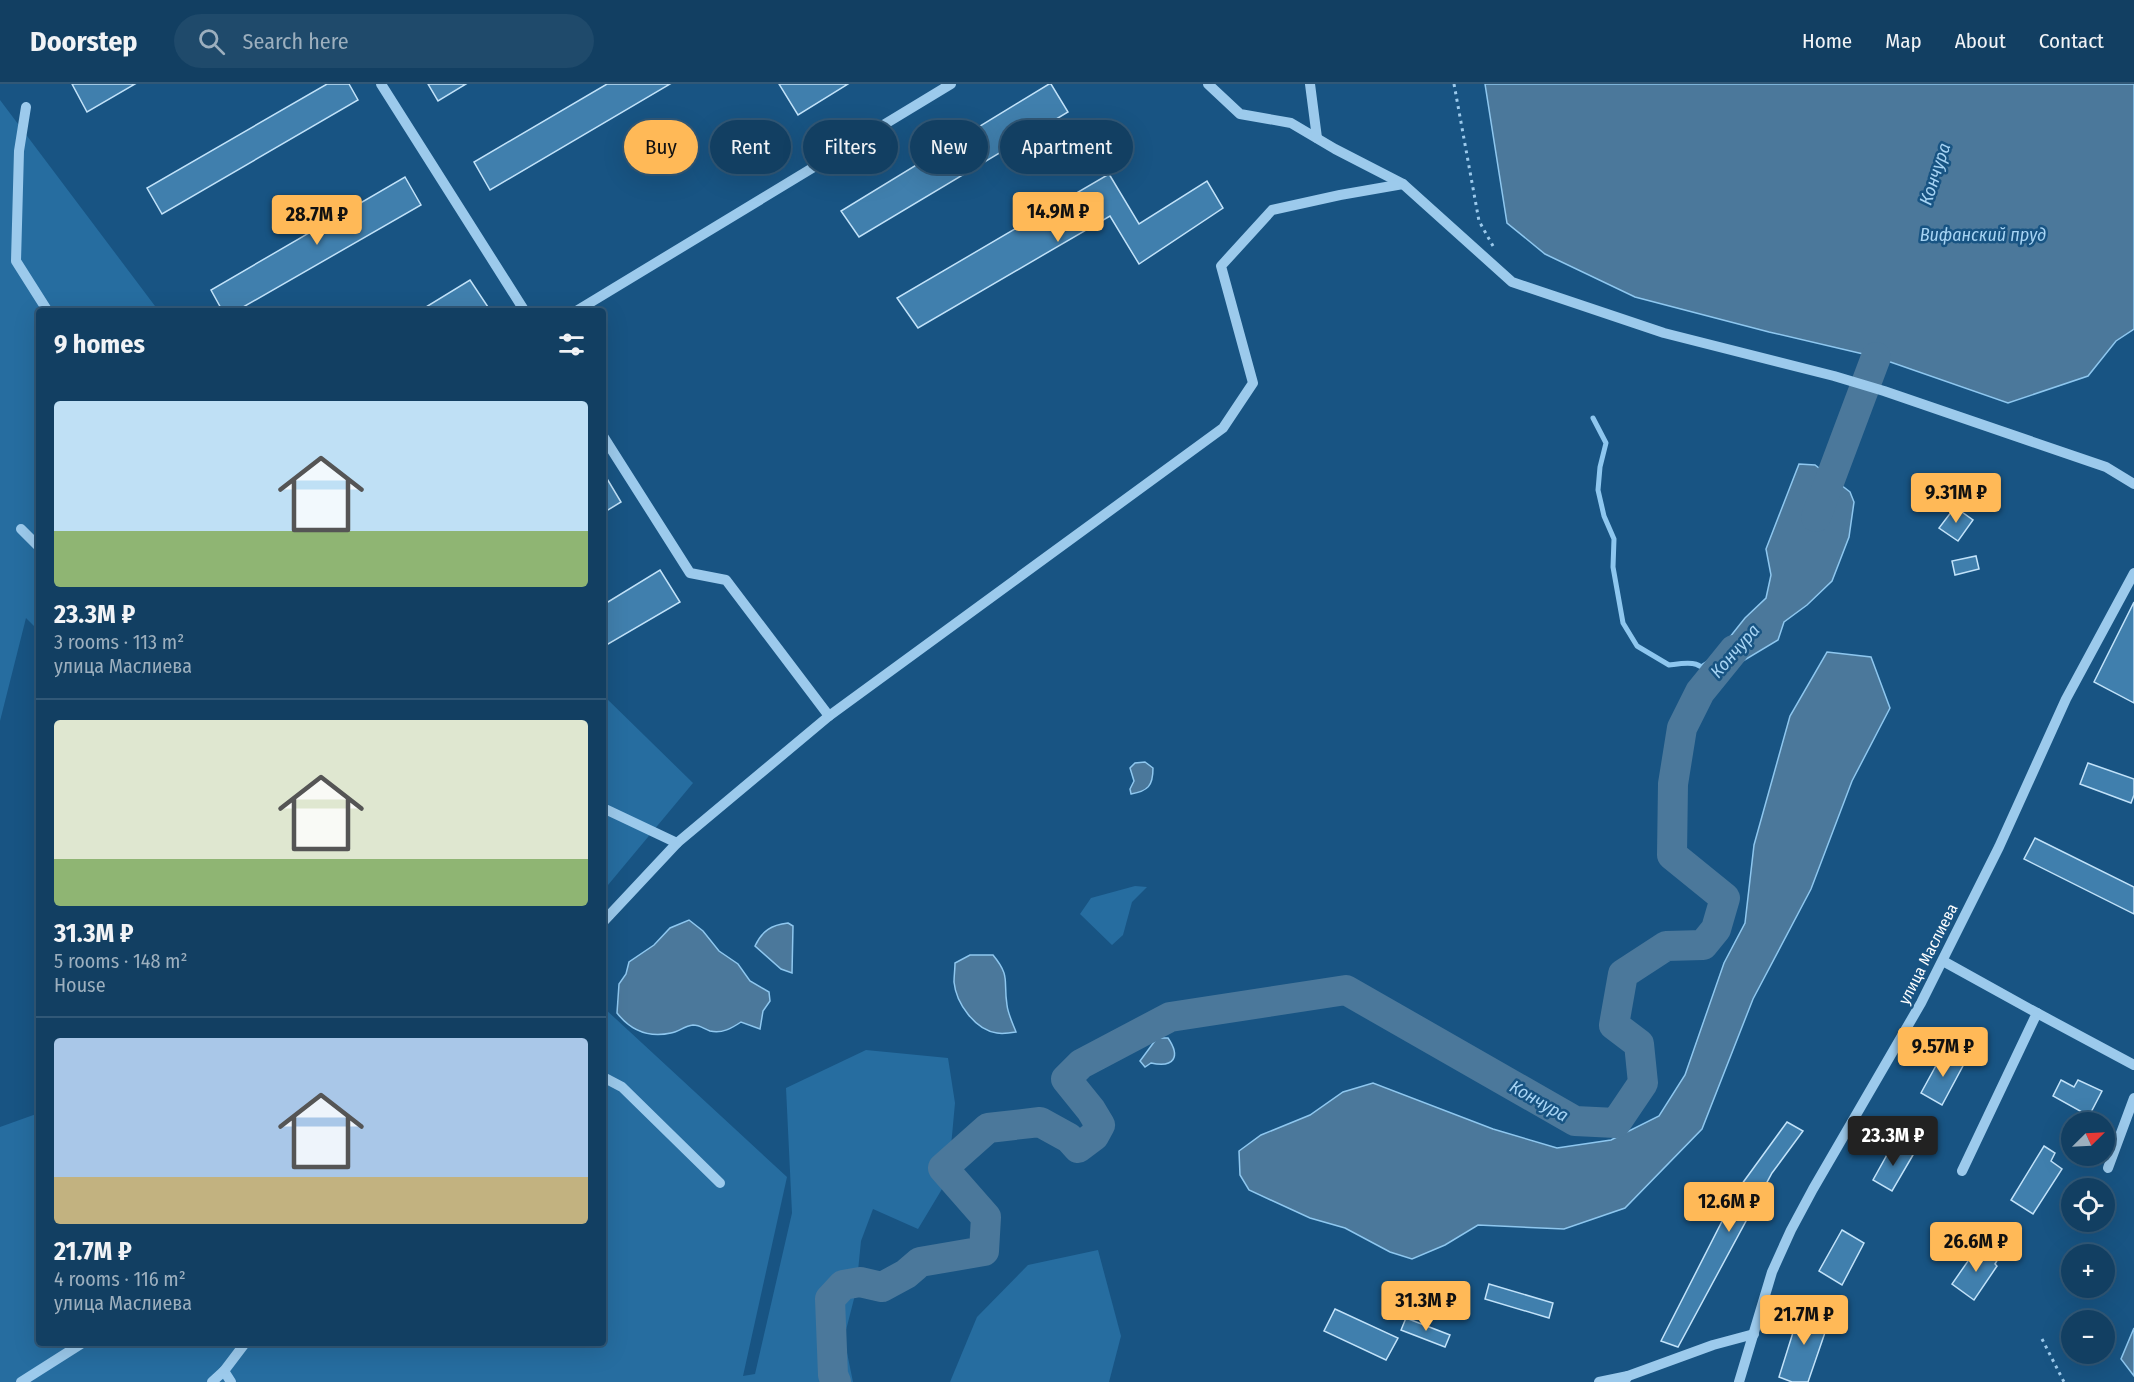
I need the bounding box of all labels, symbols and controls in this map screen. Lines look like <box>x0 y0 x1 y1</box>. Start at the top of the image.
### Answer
search box <box>174 14 594 68</box>
text: Doorstep <box>30 25 138 58</box>
icon: search <box>195 25 228 58</box>
text: Search here <box>243 28 349 55</box>
text: Home <box>1802 28 1852 54</box>
text: Map <box>1885 28 1922 54</box>
text: About <box>1955 28 2006 54</box>
text: Contact <box>2039 28 2104 54</box>
chip: Buy <box>624 120 698 174</box>
chip: Rent <box>710 120 791 174</box>
chip: Filters <box>803 120 898 174</box>
chip: New <box>910 120 988 174</box>
chip: Apartment <box>1000 120 1133 174</box>
water label: Кончура <box>1915 140 1955 208</box>
pin: 14.9M ₽ <box>1003 192 1113 243</box>
pin: 28.7M ₽ <box>262 195 372 246</box>
text: 14.9M ₽ <box>1027 199 1089 223</box>
text: 28.7M ₽ <box>286 202 348 226</box>
water label: Вифанский пруд <box>1920 224 2046 246</box>
icon: filters <box>555 328 588 361</box>
text: 9 homes <box>54 329 145 360</box>
icon: home <box>267 440 375 548</box>
pin: 9.31M ₽ <box>1901 473 2011 524</box>
text: 9.31M ₽ <box>1925 480 1987 504</box>
text: 23.3M ₽ <box>54 599 135 630</box>
water label: Кончура <box>1706 620 1764 682</box>
text: 3 rooms · 113 m² <box>54 630 184 654</box>
text: улица Маслиева <box>54 654 192 678</box>
icon: home <box>267 759 375 867</box>
street label: улица Маслиева <box>1894 900 1962 1007</box>
text: 31.3M ₽ <box>54 918 134 949</box>
text: 5 rooms · 148 m² <box>54 949 188 973</box>
text: House <box>54 973 106 997</box>
pin: 9.57M ₽ <box>1888 1027 1998 1078</box>
text: 9.57M ₽ <box>1912 1034 1974 1058</box>
water label: Кончура <box>1506 1075 1572 1127</box>
icon: home <box>267 1077 375 1185</box>
north arrow <box>2061 1112 2115 1166</box>
map controls <box>2061 1112 2115 1364</box>
pin: 23.3M ₽ <box>1838 1116 1948 1167</box>
text: 23.3M ₽ <box>1862 1123 1924 1147</box>
button: locate <box>2061 1178 2115 1232</box>
pin: 12.6M ₽ <box>1674 1182 1784 1233</box>
text: 12.6M ₽ <box>1698 1189 1760 1213</box>
pin: 26.6M ₽ <box>1921 1222 2031 1273</box>
text: 26.6M ₽ <box>1944 1229 2008 1253</box>
text: 21.7M ₽ <box>54 1236 132 1267</box>
button: + <box>2061 1244 2115 1298</box>
text: 4 rooms · 116 m² <box>54 1267 186 1291</box>
pin: 31.3M ₽ <box>1371 1281 1481 1332</box>
text: 31.3M ₽ <box>1395 1288 1457 1312</box>
text: улица Маслиева <box>54 1291 192 1315</box>
pin: 21.7M ₽ <box>1749 1295 1859 1346</box>
text: 21.7M ₽ <box>1774 1302 1834 1326</box>
button: − <box>2061 1310 2115 1364</box>

